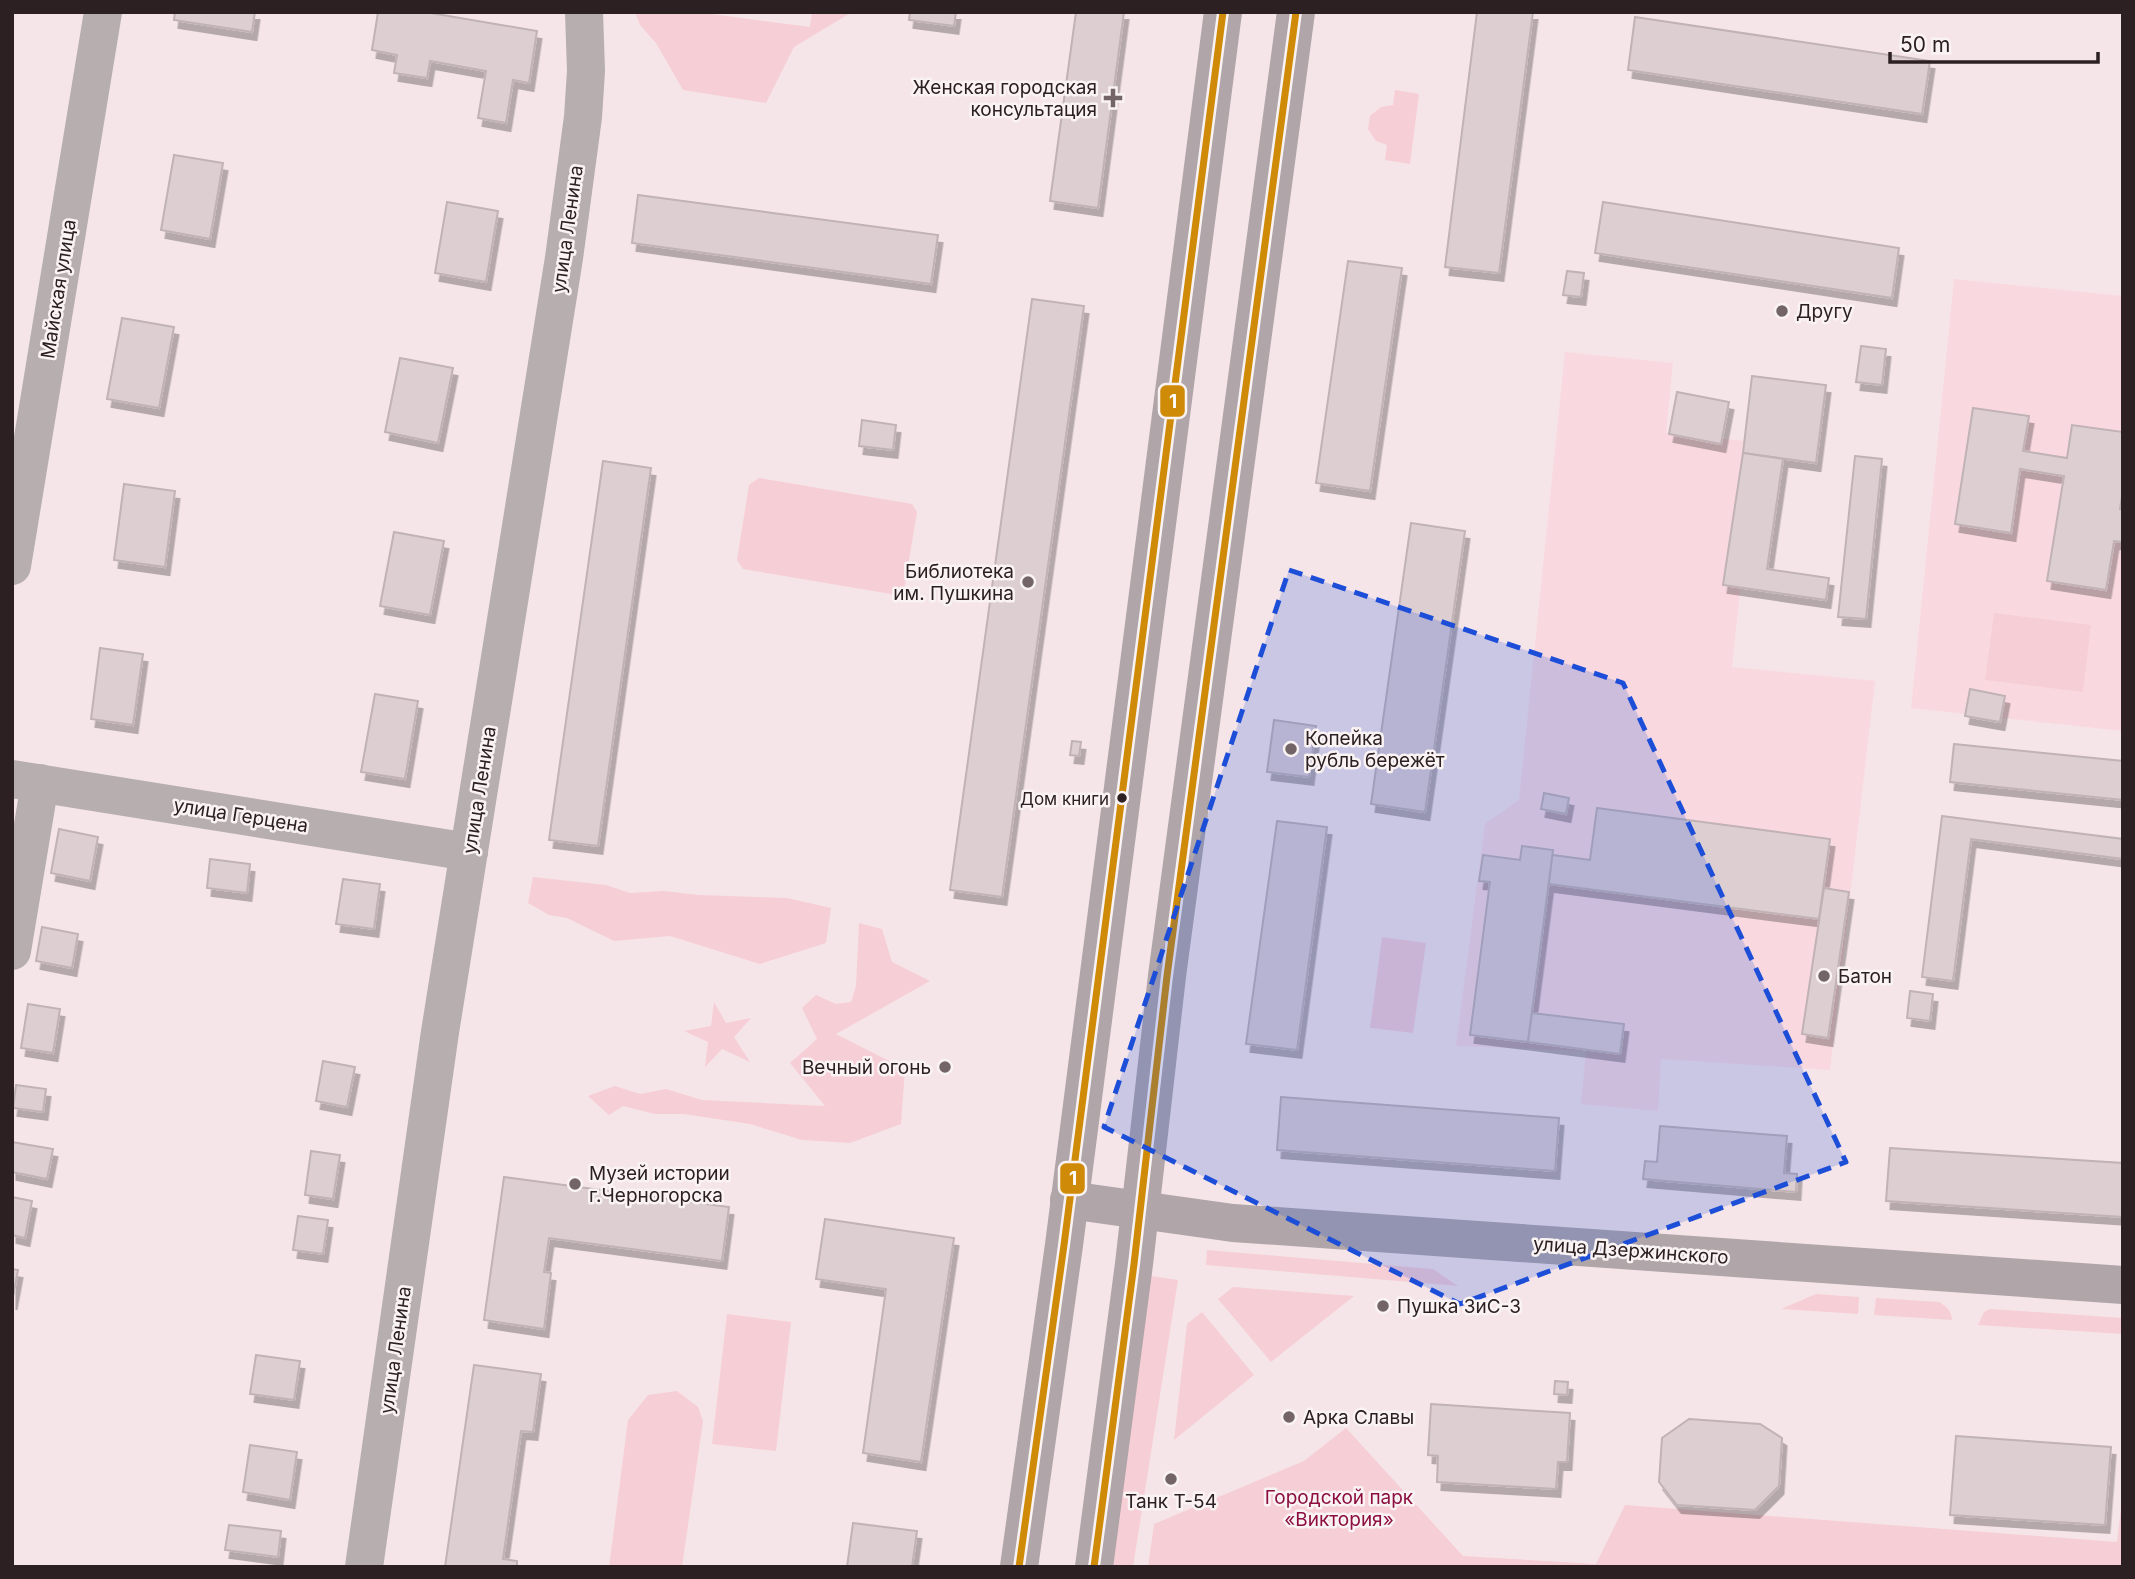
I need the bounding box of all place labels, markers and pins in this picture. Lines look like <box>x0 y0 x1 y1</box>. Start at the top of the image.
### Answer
place label: Женская городская консультация <box>913 76 1097 121</box>
marker: Женская городская консультация <box>1103 88 1123 108</box>
place label: Другу <box>1796 300 1853 323</box>
marker: Другу <box>1774 303 1790 319</box>
place label: Библиотека им. Пушкина <box>893 560 1014 605</box>
marker: Библиотека им. Пушкина <box>1020 574 1036 590</box>
place label: Копейка рубль бережёт <box>1305 727 1445 772</box>
marker: Копейка рубль бережёт <box>1283 741 1299 757</box>
place label: Дом книги <box>1020 789 1109 809</box>
marker: Дом книги <box>1115 791 1129 805</box>
place label: Батон <box>1838 965 1892 988</box>
marker: Батон <box>1816 968 1832 984</box>
place label: Вечный огонь <box>802 1056 931 1079</box>
marker: Вечный огонь <box>937 1059 953 1075</box>
place label: Музей истории г.Черногорска <box>589 1162 730 1207</box>
marker: Музей истории г.Черногорска <box>567 1176 583 1192</box>
place label: Пушка ЗиС-3 <box>1397 1295 1521 1318</box>
marker: Пушка ЗиС-3 <box>1375 1298 1391 1314</box>
place label: Арка Славы <box>1303 1406 1414 1429</box>
marker: Арка Славы <box>1281 1409 1297 1425</box>
marker: Танк Т-54 <box>1163 1471 1179 1487</box>
place label: Танк Т-54 <box>1125 1490 1217 1513</box>

